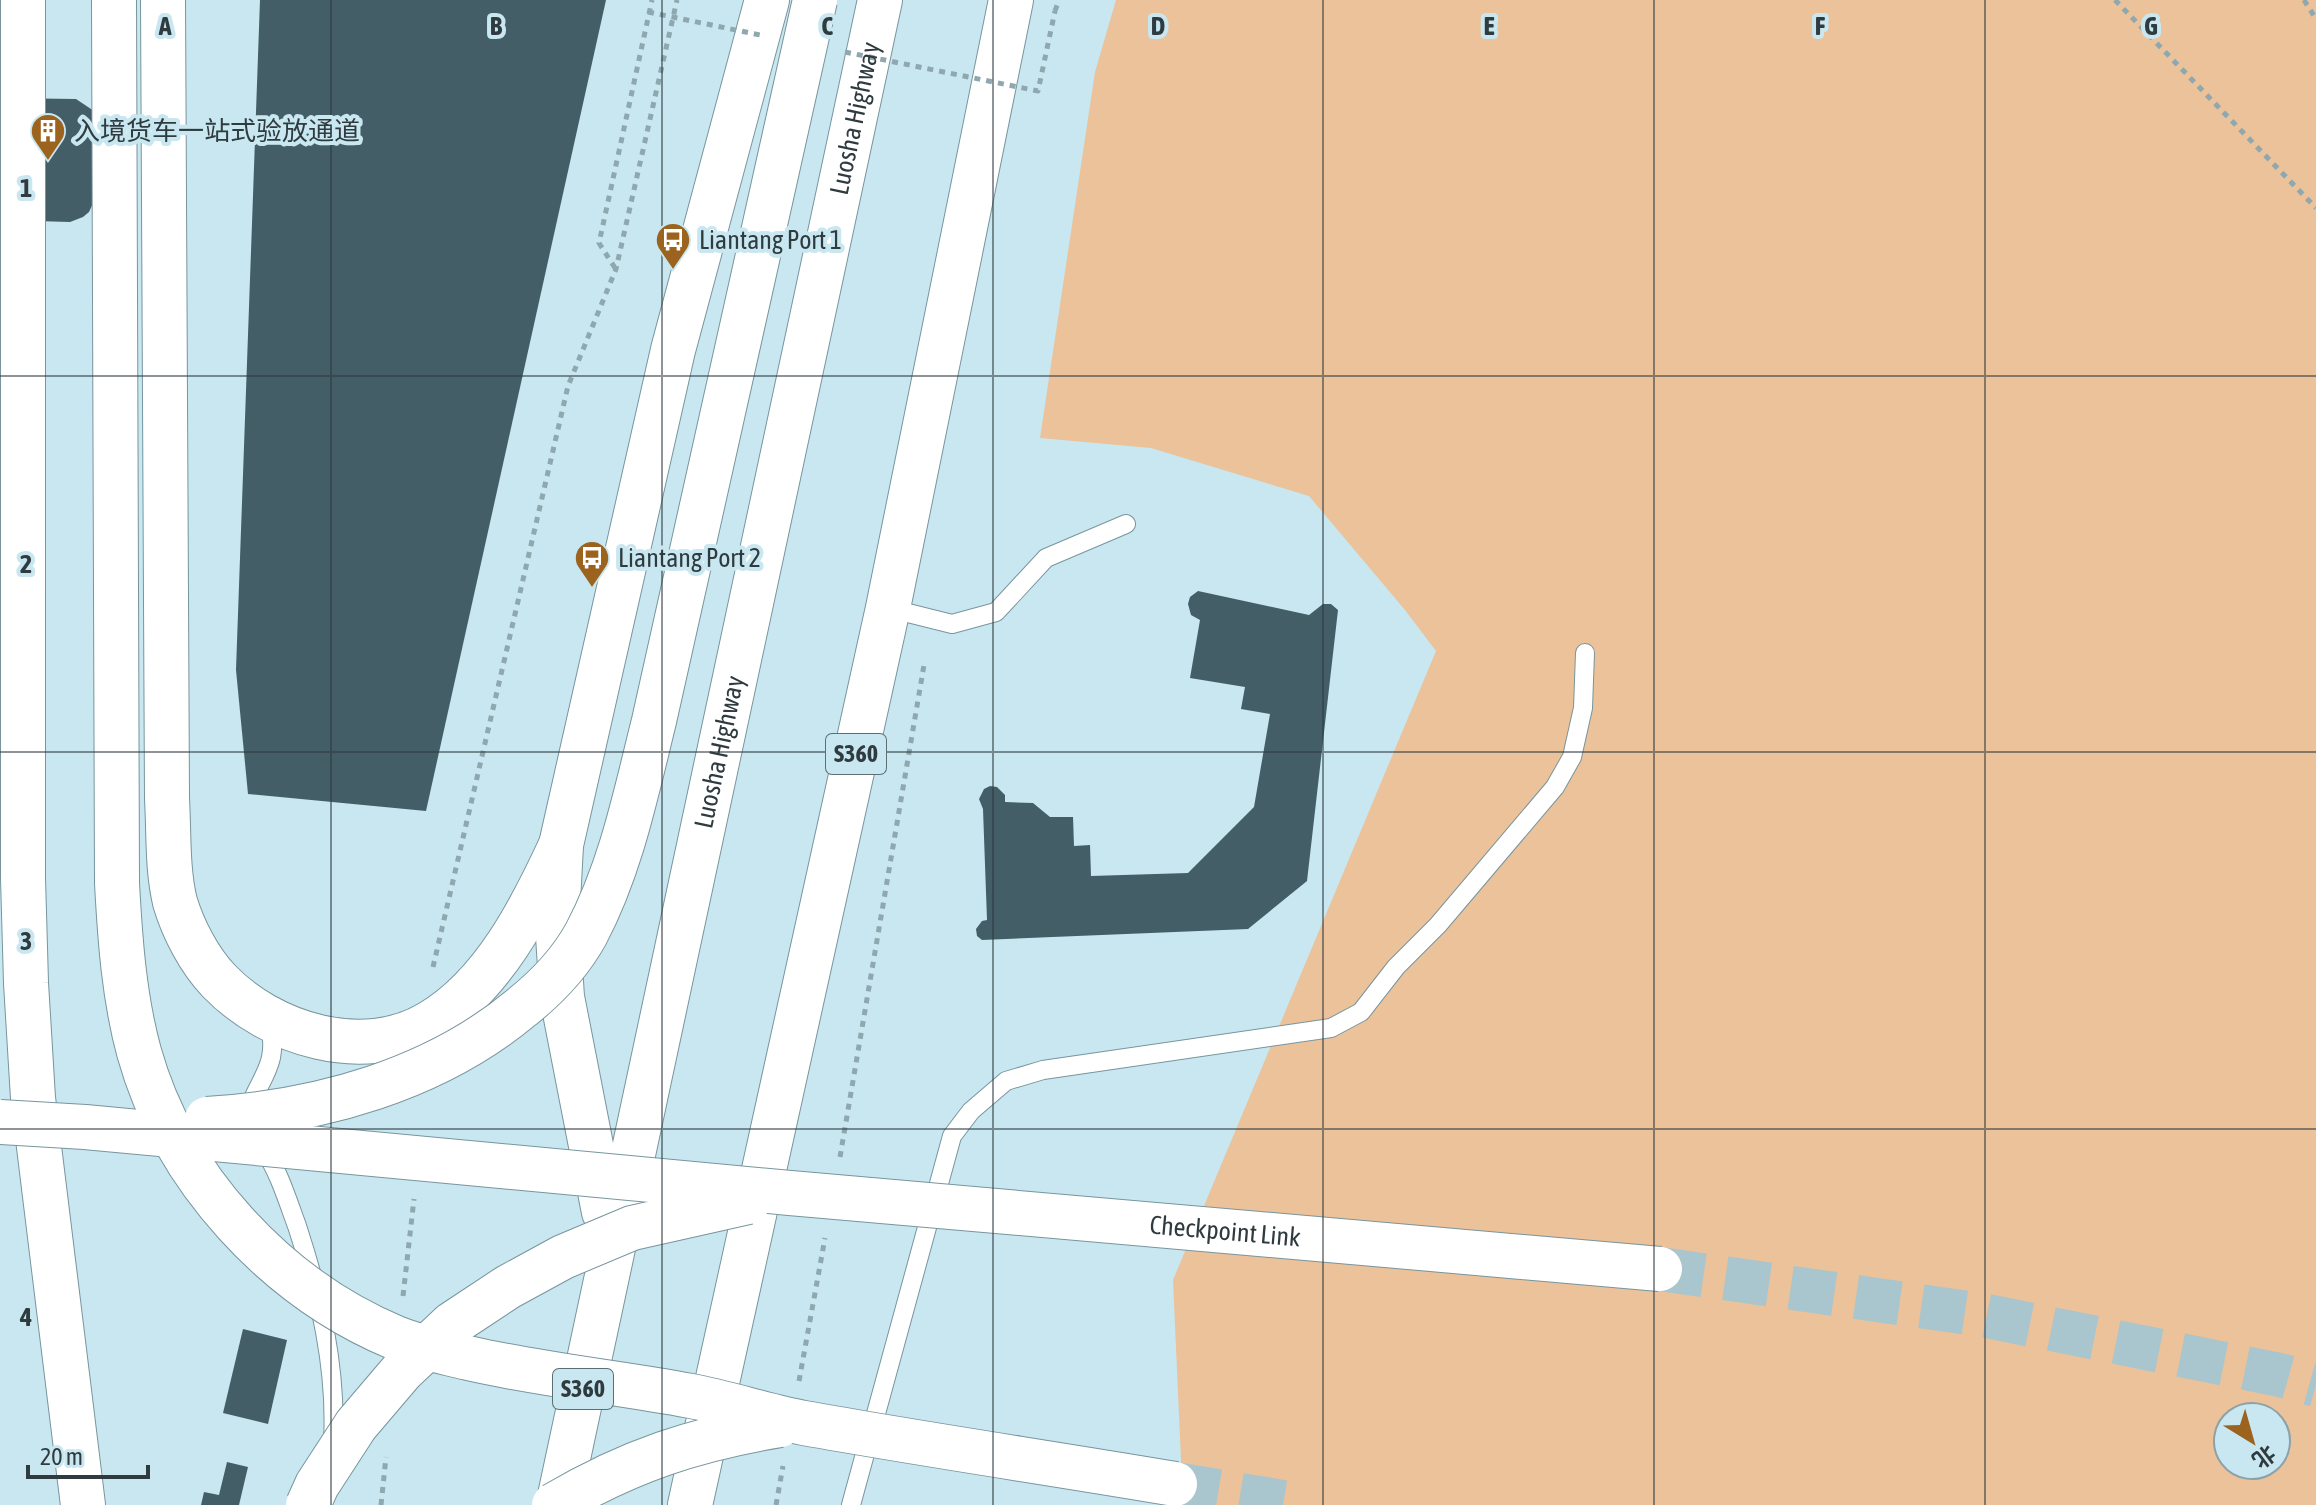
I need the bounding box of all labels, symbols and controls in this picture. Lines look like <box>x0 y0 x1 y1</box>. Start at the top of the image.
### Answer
text: A <box>158 11 172 41</box>
text: B <box>490 11 503 41</box>
text: C <box>821 11 833 41</box>
text: D <box>1151 11 1165 41</box>
text: E <box>1483 11 1495 41</box>
text: F <box>1815 11 1826 41</box>
text: G <box>2144 11 2158 41</box>
street label: Luosha Highway <box>824 39 886 197</box>
building icon: 入境货车一站式验放通道 <box>29 112 67 162</box>
place label: 入境货车一站式验放通道 <box>74 116 360 146</box>
text: 1 <box>20 173 32 203</box>
bus stop icon: Liantang Port 1 <box>654 221 692 271</box>
place label: Liantang Port 1 <box>699 225 842 255</box>
bus stop icon: Liantang Port 2 <box>573 539 611 589</box>
place label: Liantang Port 2 <box>618 543 761 573</box>
text: 2 <box>20 549 32 579</box>
street label: Luosha Highway <box>688 673 750 831</box>
road number: S360 <box>826 734 886 774</box>
text: 3 <box>20 926 32 956</box>
street label: Checkpoint Link <box>1148 1209 1302 1253</box>
text: 4 <box>19 1302 32 1332</box>
road number: S360 <box>553 1369 613 1409</box>
north arrow <box>2212 1401 2292 1481</box>
scale bar <box>28 1429 148 1479</box>
text: 北 <box>2247 1440 2281 1474</box>
text: 20 m <box>40 1443 83 1470</box>

